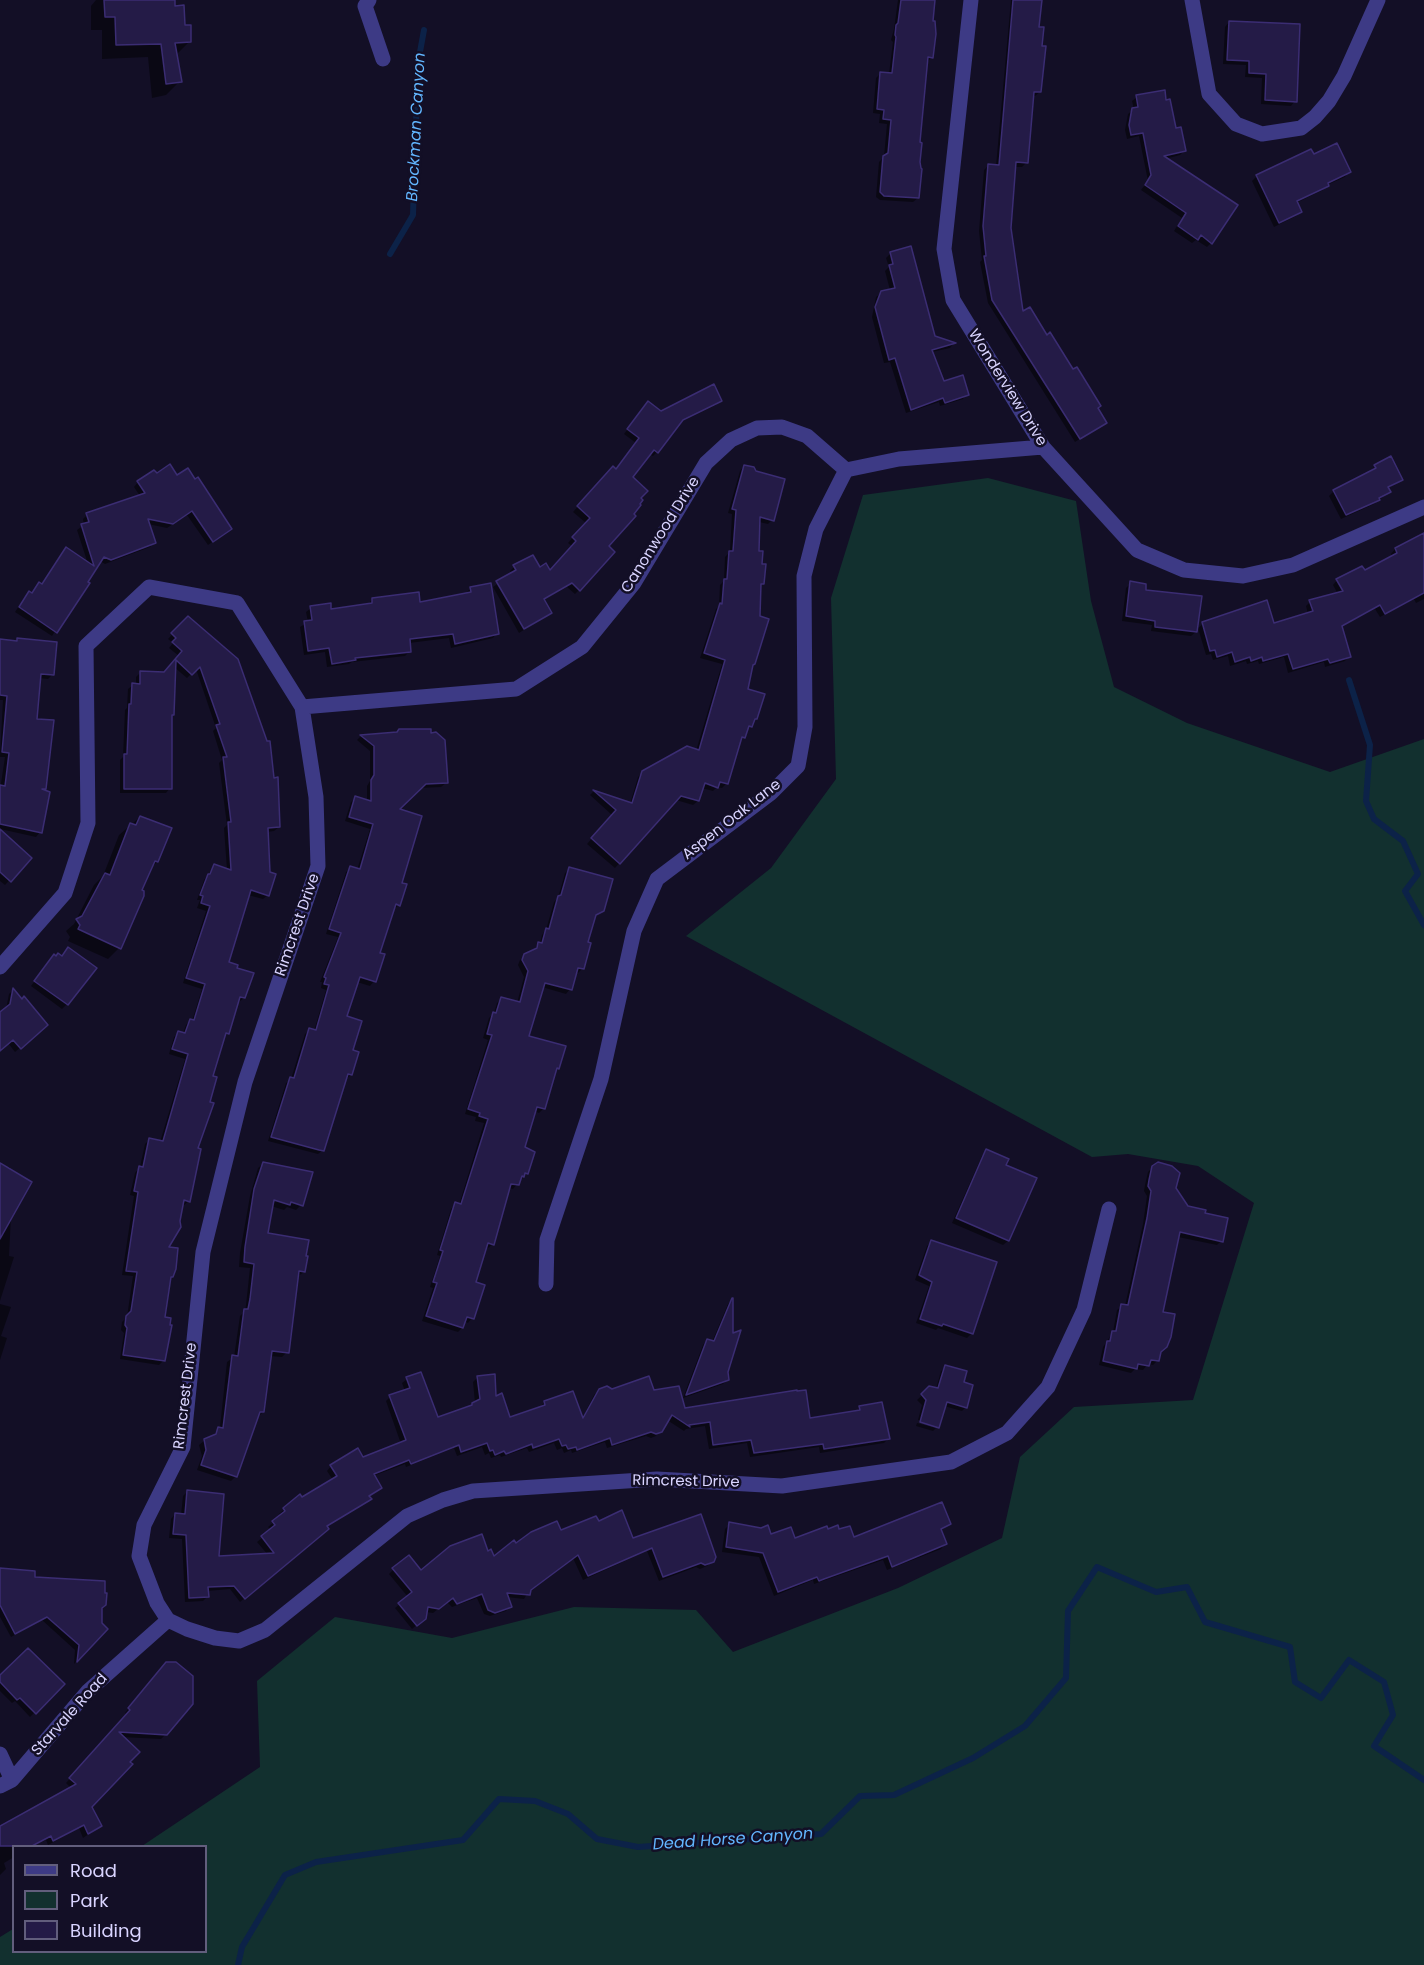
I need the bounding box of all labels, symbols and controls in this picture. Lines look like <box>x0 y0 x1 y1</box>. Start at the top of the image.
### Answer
water label: Brockman Canyon <box>404 52 430 202</box>
street label: Wonderview Drive <box>964 326 1050 450</box>
street label: Canonwood Drive <box>618 474 704 596</box>
street label: Aspen Oak Lane <box>679 776 785 864</box>
street label: Rimcrest Drive <box>272 871 324 979</box>
street label: Rimcrest Drive <box>171 1342 201 1450</box>
street label: Rimcrest Drive <box>632 1472 740 1492</box>
street label: Starvale Road <box>28 1670 112 1760</box>
water label: Dead Horse Canyon <box>652 1825 814 1855</box>
legend <box>12 1845 207 1953</box>
text: Road <box>70 1858 117 1883</box>
text: Park <box>70 1888 109 1913</box>
text: Building <box>70 1918 142 1943</box>

